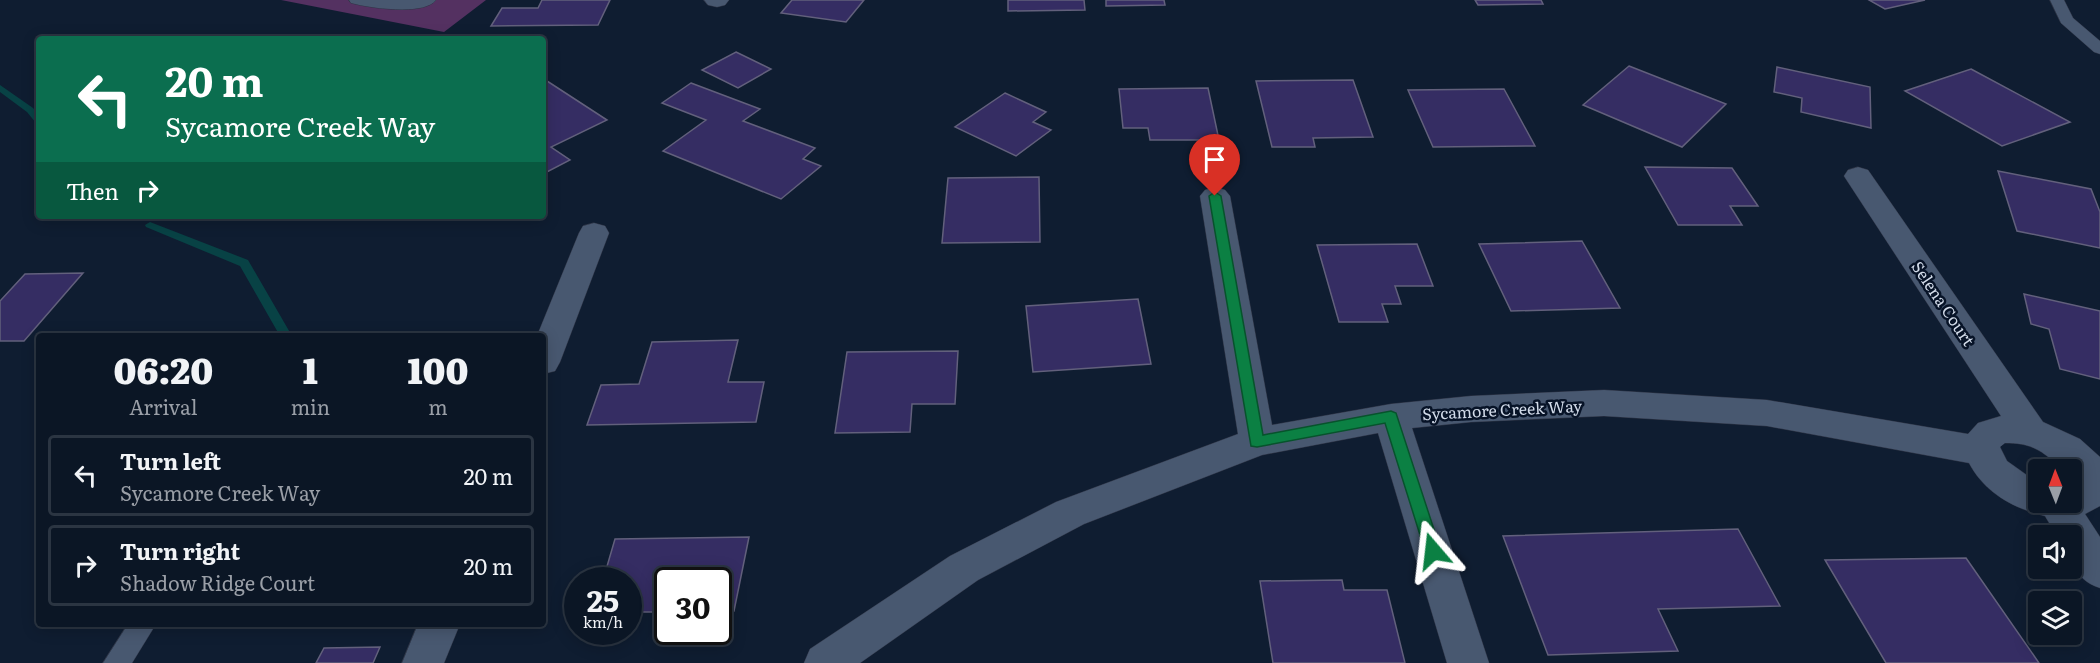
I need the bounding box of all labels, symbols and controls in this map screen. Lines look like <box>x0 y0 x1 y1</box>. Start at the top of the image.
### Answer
text: 20 m <box>165 48 264 110</box>
icon: left <box>66 60 144 138</box>
text: Sycamore Creek Way <box>165 105 435 145</box>
pin <box>1189 134 1240 196</box>
icon: arrive <box>1198 143 1231 176</box>
text: Then <box>66 174 119 207</box>
icon: right <box>131 174 164 207</box>
street label: Selena Court <box>1907 256 1982 351</box>
text: 06:20 <box>114 342 213 395</box>
text: 1 <box>303 342 318 395</box>
text: 100 <box>407 342 468 395</box>
text: Arrival <box>129 391 197 421</box>
text: min <box>291 391 330 421</box>
text: m <box>428 391 448 421</box>
street label: Sycamore Creek Way <box>1421 393 1583 425</box>
text: Turn left <box>120 444 221 477</box>
icon: left <box>69 459 102 492</box>
text: 20 m <box>463 459 513 492</box>
north arrow <box>2028 459 2082 513</box>
map controls <box>2028 459 2082 645</box>
text: Sycamore Creek Way <box>120 477 320 507</box>
position arrow <box>1401 519 1465 583</box>
button: sound <box>2028 525 2082 579</box>
text: Turn right <box>120 534 240 567</box>
icon: right <box>69 549 102 582</box>
text: 20 m <box>463 549 513 582</box>
text: Shadow Ridge Court <box>120 567 315 597</box>
speed limit sign: 30 <box>654 567 732 645</box>
text: 25 <box>587 577 619 621</box>
button: layers <box>2028 591 2082 645</box>
text: km/h <box>583 610 623 633</box>

